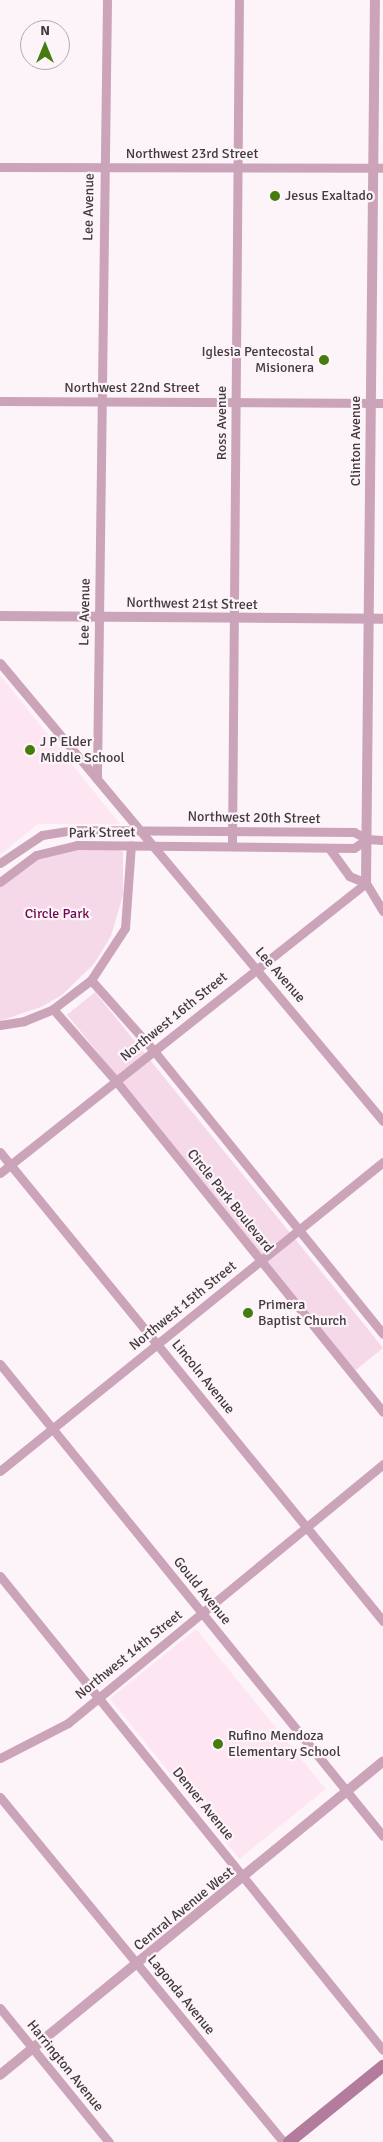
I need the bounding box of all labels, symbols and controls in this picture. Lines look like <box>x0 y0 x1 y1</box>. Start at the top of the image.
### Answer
north arrow <box>20 20 70 70</box>
text: N <box>40 22 50 39</box>
street label: Northwest 23rd Street <box>126 146 258 162</box>
street label: Lee Avenue <box>80 173 98 241</box>
place label: Jesus Exaltado <box>285 188 373 204</box>
marker: Jesus Exaltado <box>269 190 281 202</box>
place label: Iglesia Pentecostal Misionera <box>201 344 314 377</box>
marker: Iglesia Pentecostal Misionera <box>318 354 330 366</box>
street label: Northwest 22nd Street <box>64 380 200 396</box>
street label: Ross Avenue <box>214 386 230 460</box>
street label: Clinton Avenue <box>348 396 364 486</box>
street label: Lee Avenue <box>76 578 94 646</box>
street label: Northwest 21st Street <box>126 594 258 614</box>
place label: J P Elder Middle School <box>40 734 125 766</box>
marker: J P Elder Middle School <box>24 744 36 756</box>
street label: Northwest 20th Street <box>187 808 321 828</box>
street label: Park Street <box>69 824 135 842</box>
park label: Circle Park <box>25 906 89 922</box>
street label: Lee Avenue <box>251 944 309 1006</box>
street label: Northwest 16th Street <box>117 969 231 1065</box>
street label: Circle Park Boulevard <box>183 1146 277 1256</box>
street label: Northwest 15th Street <box>126 1258 240 1354</box>
place label: Primera Baptist Church <box>258 1297 347 1330</box>
marker: Primera Baptist Church <box>242 1307 254 1319</box>
street label: Lincoln Avenue <box>168 1336 238 1418</box>
street label: Gould Avenue <box>170 1554 234 1628</box>
street label: Northwest 14th Street <box>72 1607 186 1703</box>
place label: Rufino Mendoza Elementary School <box>228 1728 341 1760</box>
marker: Rufino Mendoza Elementary School <box>212 1738 224 1750</box>
street label: Denver Avenue <box>169 1764 237 1844</box>
street label: Central Avenue West <box>131 1864 237 1954</box>
street label: Lagonda Avenue <box>144 1952 218 2038</box>
street label: Harrington Avenue <box>23 2017 107 2115</box>

